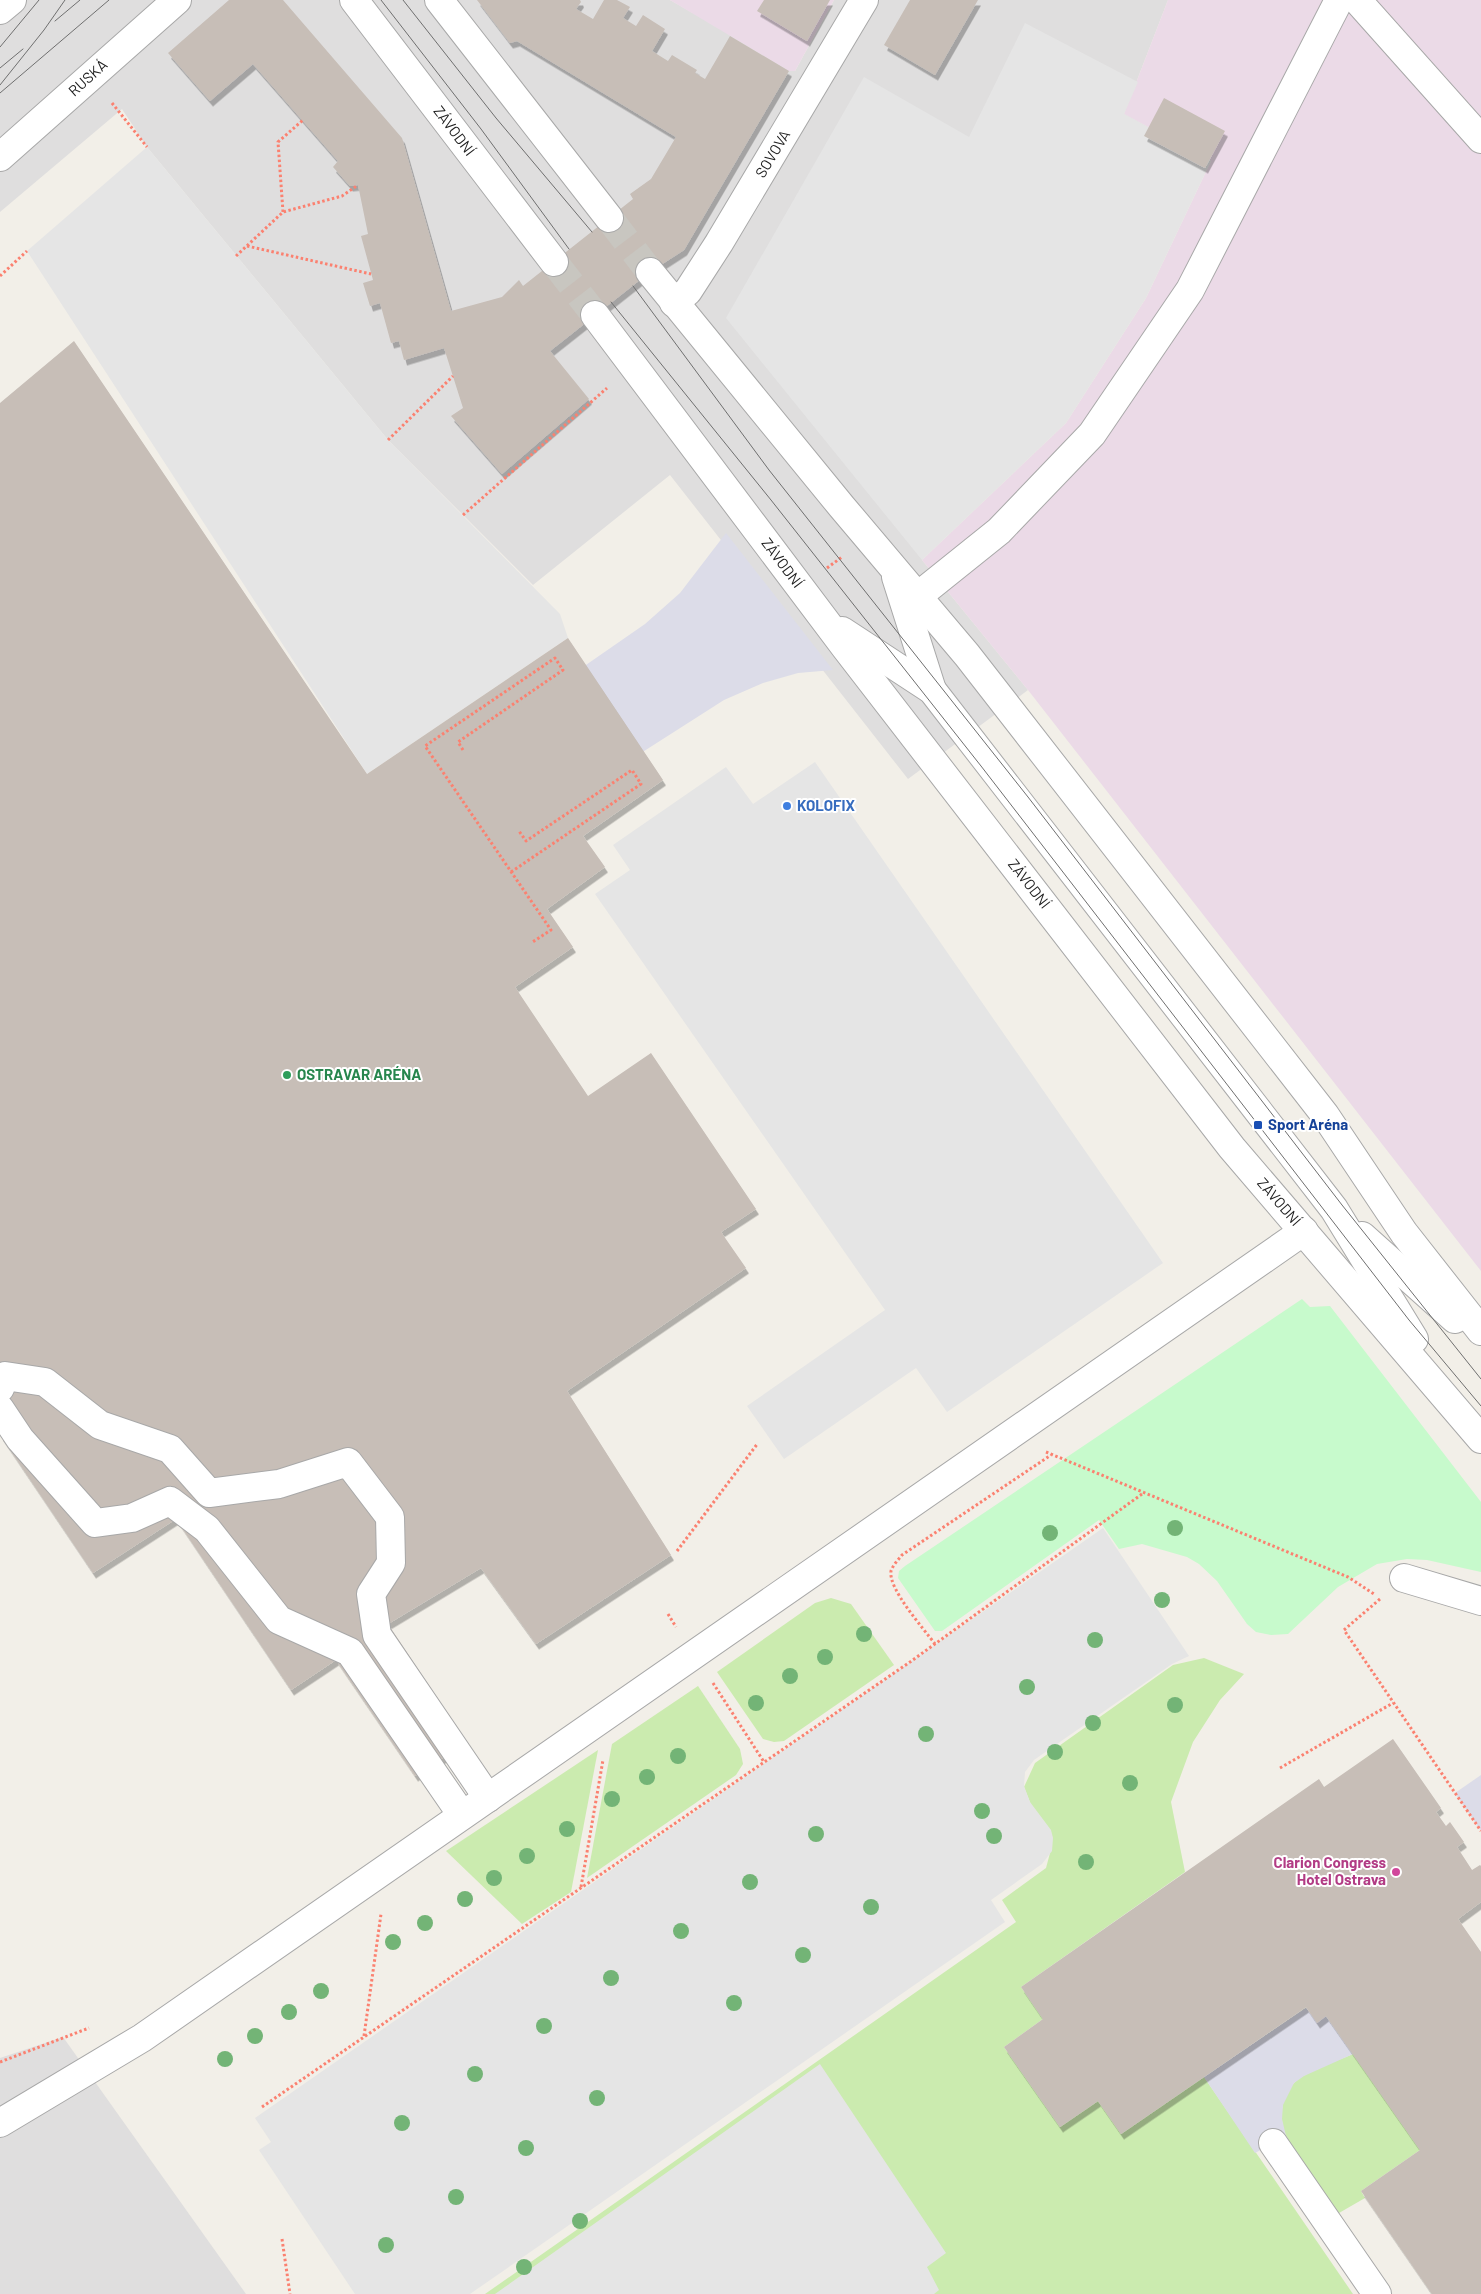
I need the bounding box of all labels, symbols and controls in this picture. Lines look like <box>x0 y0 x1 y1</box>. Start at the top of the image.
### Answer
street label: RUSKÁ <box>64 55 111 99</box>
street label: ZÁVODNÍ <box>430 102 479 159</box>
street label: SOVOVA <box>751 126 793 181</box>
street label: ZÁVODNÍ <box>758 534 807 591</box>
place label: KOLOFIX <box>797 796 855 814</box>
marker: KOLOFIX <box>781 800 793 812</box>
street label: ZÁVODNÍ <box>1005 855 1055 912</box>
place label: OSTRAVAR ARÉNA <box>297 1065 421 1083</box>
marker: OSTRAVAR ARÉNA <box>281 1069 293 1081</box>
place label: Sport Aréna <box>1268 1115 1348 1133</box>
marker: Sport Aréna <box>1252 1119 1264 1131</box>
street label: ZÁVODNÍ <box>1254 1174 1306 1229</box>
place label: Clarion Congress Hotel Ostrava <box>1274 1853 1386 1888</box>
marker: Clarion Congress Hotel Ostrava <box>1390 1866 1402 1878</box>

